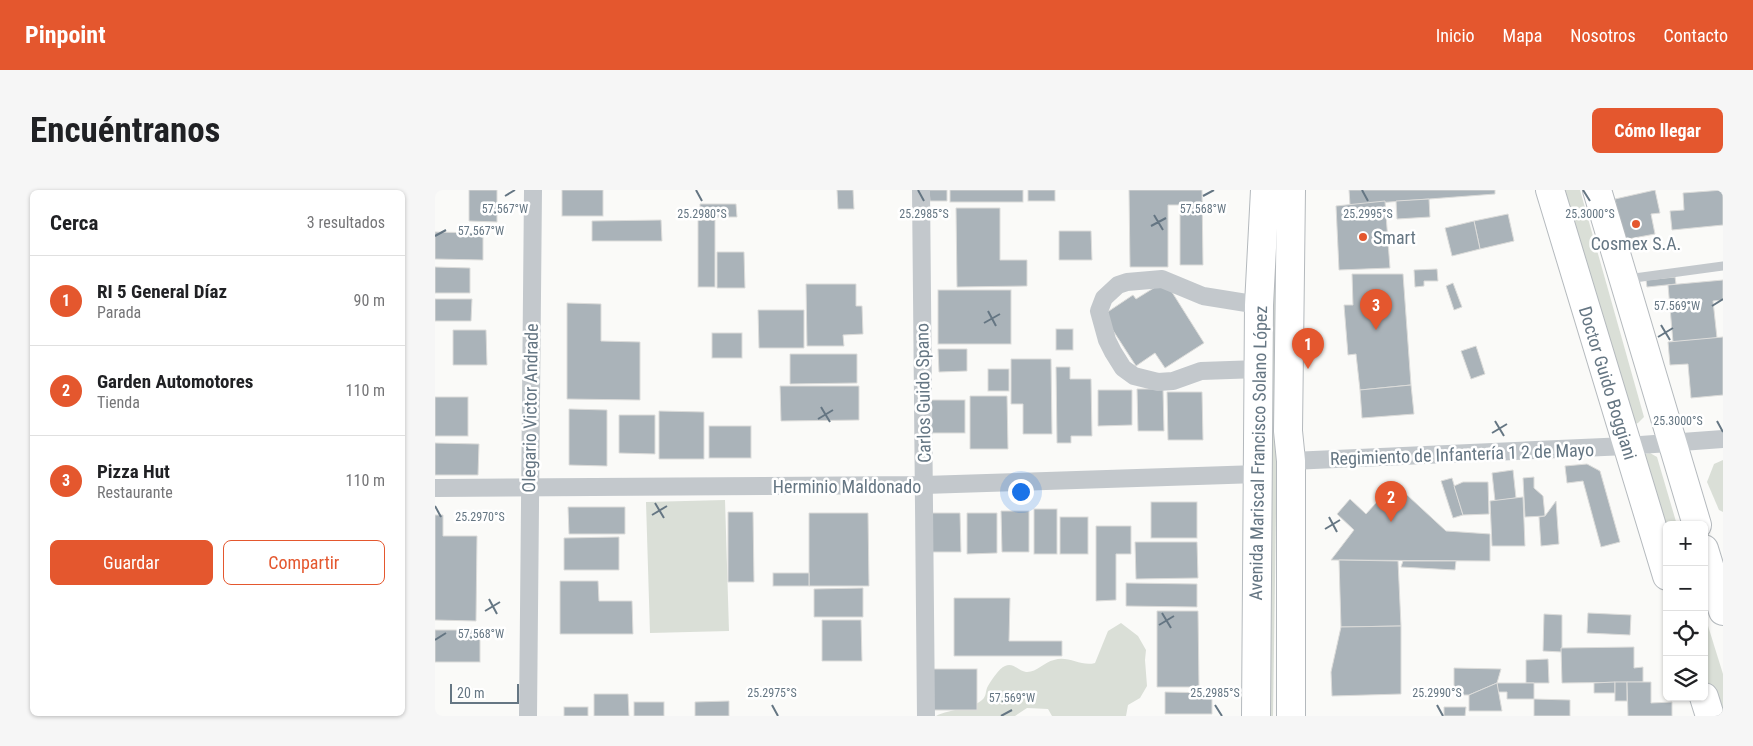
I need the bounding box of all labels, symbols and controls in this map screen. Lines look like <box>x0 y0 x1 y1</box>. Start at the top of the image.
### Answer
text: Pinpoint <box>25 21 106 49</box>
text: Inicio <box>1436 25 1475 46</box>
text: Mapa <box>1503 25 1542 46</box>
text: Nosotros <box>1570 25 1636 46</box>
text: Contacto <box>1664 25 1728 46</box>
button: Cómo llegar <box>1592 108 1723 153</box>
text: Encuéntranos <box>30 110 221 151</box>
text: 57.567°W <box>482 202 528 216</box>
text: 57.568°W <box>1180 202 1226 216</box>
text: 25.2980°S <box>677 207 727 221</box>
text: 25.2985°S <box>899 207 949 221</box>
text: 25.2995°S <box>1343 207 1393 221</box>
text: 25.3000°S <box>1565 207 1615 221</box>
text: Cerca <box>50 211 98 235</box>
text: 3 resultados <box>307 213 385 232</box>
marker: Cosmex S.A. <box>1630 218 1642 230</box>
text: 57.567°W <box>458 224 504 238</box>
place label: Smart <box>1373 227 1416 248</box>
marker: Smart <box>1357 231 1369 243</box>
place label: Cosmex S.A. <box>1591 233 1681 254</box>
text: RI 5 General Díaz <box>97 280 227 303</box>
pin: 3 <box>1360 289 1392 330</box>
text: 1 <box>62 291 70 310</box>
text: 90 m <box>353 291 385 310</box>
text: 57.569°W <box>1654 299 1700 313</box>
text: Parada <box>97 303 141 322</box>
street label: Doctor Guido Boggiani <box>1575 304 1641 462</box>
street label: Avenida Mariscal Francisco Solano López <box>1245 305 1271 600</box>
street label: Olegario Victor Andrade <box>518 323 542 493</box>
street label: Carlos Guido Spano <box>911 323 935 463</box>
pin: 1 <box>1292 328 1324 369</box>
text: Garden Automotores <box>97 370 253 393</box>
text: 2 <box>62 381 70 400</box>
text: 110 m <box>346 381 385 400</box>
text: Tienda <box>97 393 140 412</box>
text: 25.3000°S <box>1653 414 1703 428</box>
street label: Regimiento de Infantería 1 2 de Mayo <box>1330 439 1594 469</box>
text: Pizza Hut <box>97 460 170 483</box>
text: 3 <box>62 471 70 490</box>
text: 110 m <box>346 471 385 490</box>
street label: Herminio Maldonado <box>773 476 921 497</box>
your location <box>1008 479 1034 505</box>
pin: 2 <box>1375 481 1407 522</box>
text: Restaurante <box>97 483 173 502</box>
text: 25.2970°S <box>455 510 505 524</box>
map controls <box>1663 521 1708 701</box>
button: + <box>1663 521 1708 566</box>
button: Guardar <box>50 540 213 585</box>
button: Compartir <box>223 540 385 585</box>
button: − <box>1663 566 1708 611</box>
button: locate <box>1663 611 1708 656</box>
text: 57.568°W <box>458 627 504 641</box>
button: layers <box>1663 656 1708 701</box>
scale bar <box>450 681 519 704</box>
text: 20 m <box>457 685 485 701</box>
text: 25.2975°S <box>747 686 797 700</box>
text: 25.2985°S <box>1190 686 1240 700</box>
text: 25.2990°S <box>1412 686 1462 700</box>
text: 57.569°W <box>989 691 1035 705</box>

